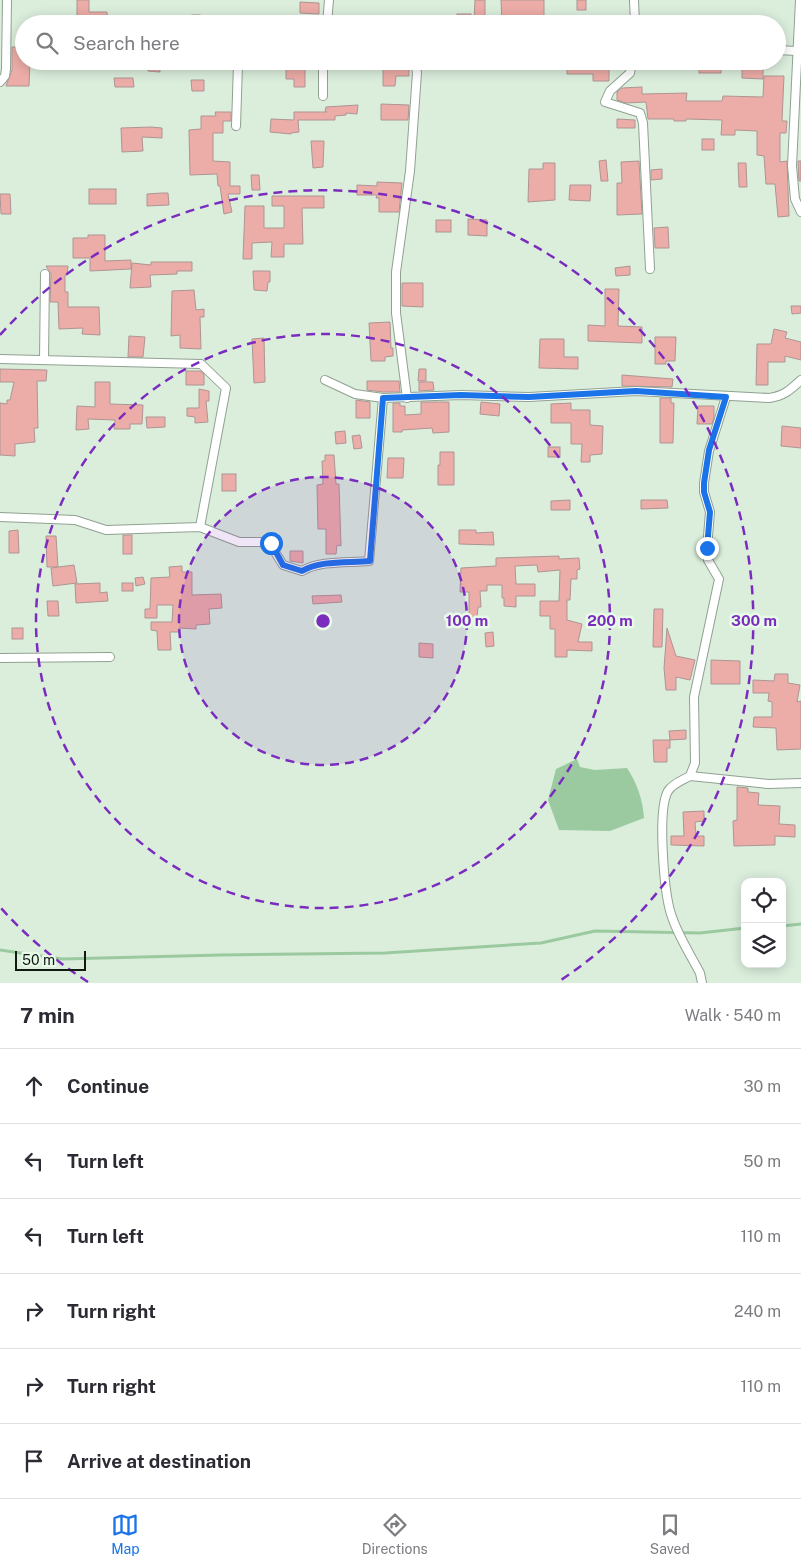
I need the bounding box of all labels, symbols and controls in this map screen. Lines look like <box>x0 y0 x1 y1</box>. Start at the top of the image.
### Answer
search box <box>15 15 786 70</box>
icon: search <box>33 29 61 57</box>
text: Search here <box>73 32 180 54</box>
route start <box>260 532 283 555</box>
route end <box>696 537 719 560</box>
centre of rings <box>314 612 332 630</box>
text: 100 m <box>446 612 488 629</box>
text: 200 m <box>587 612 633 629</box>
text: 300 m <box>731 612 777 629</box>
map controls <box>741 878 786 968</box>
button: locate <box>741 878 786 923</box>
button: layers <box>741 923 786 968</box>
scale bar <box>15 948 86 971</box>
text: 50 m <box>22 952 55 968</box>
text: 7 min <box>20 1003 75 1028</box>
text: Walk · 540 m <box>685 1006 781 1025</box>
icon: ahead <box>20 1072 48 1100</box>
text: Continue <box>67 1075 149 1097</box>
text: 30 m <box>744 1077 781 1096</box>
icon: left <box>20 1147 48 1175</box>
text: Turn left <box>67 1150 144 1172</box>
text: 50 m <box>743 1152 781 1171</box>
icon: left <box>20 1222 48 1250</box>
text: Turn left <box>67 1225 144 1247</box>
text: 110 m <box>740 1227 781 1246</box>
icon: right <box>20 1297 48 1325</box>
text: Turn right <box>67 1300 156 1322</box>
text: 240 m <box>734 1302 781 1321</box>
icon: right <box>20 1372 48 1400</box>
text: Turn right <box>67 1375 156 1397</box>
text: 110 m <box>740 1377 781 1396</box>
icon: arrive <box>20 1447 48 1475</box>
text: Arrive at destination <box>67 1450 251 1472</box>
tab: Map <box>111 1511 140 1557</box>
tab: Directions <box>362 1511 428 1557</box>
tab: Saved <box>650 1511 690 1557</box>

